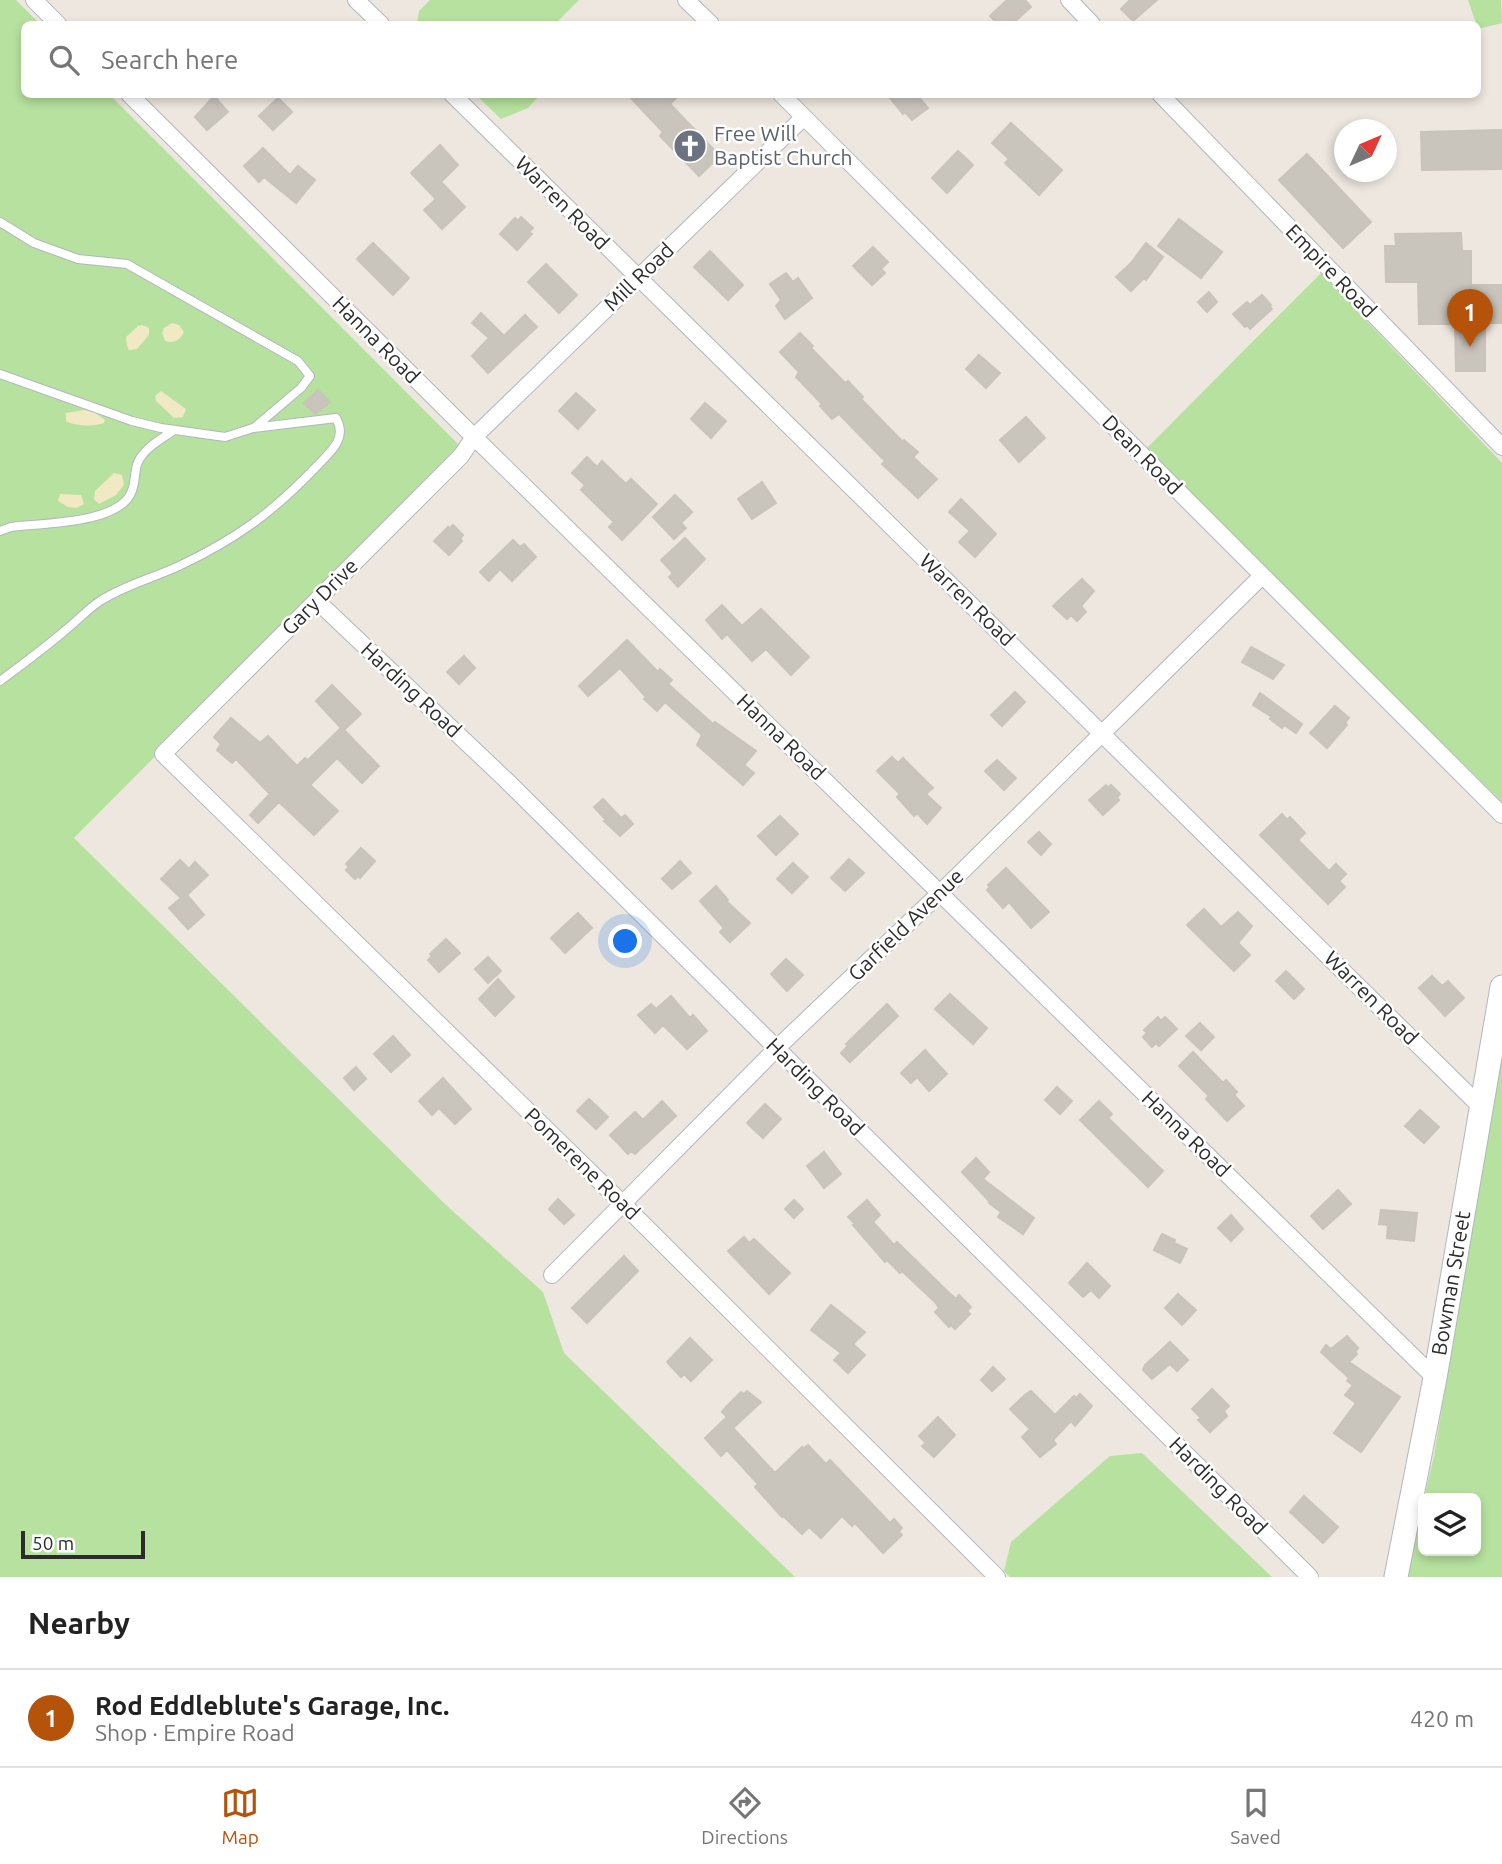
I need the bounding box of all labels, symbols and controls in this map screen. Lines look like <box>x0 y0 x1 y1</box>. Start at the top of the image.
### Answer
search box <box>21 21 1481 98</box>
icon: search <box>45 41 83 79</box>
text: Search here <box>101 45 238 74</box>
north arrow <box>1334 119 1397 182</box>
place label: Free Will Baptist Church <box>714 121 853 169</box>
church icon: Free Will Baptist Church <box>671 127 709 165</box>
street label: Warren Road <box>511 150 615 254</box>
street label: Empire Road <box>1281 219 1382 322</box>
street label: Mill Road <box>598 237 678 315</box>
pin: 1 <box>1447 289 1493 347</box>
street label: Hanna Road <box>328 291 425 388</box>
street label: Dean Road <box>1098 410 1187 499</box>
street label: Warren Road <box>915 548 1020 650</box>
street label: Gary Drive <box>276 553 362 639</box>
street label: Harding Road <box>357 637 467 742</box>
street label: Hanna Road <box>733 688 831 784</box>
street label: Garfield Avenue <box>843 863 968 985</box>
your location <box>608 924 642 958</box>
street label: Warren Road <box>1320 945 1424 1049</box>
street label: Harding Road <box>762 1033 869 1140</box>
street label: Hanna Road <box>1138 1085 1236 1181</box>
street label: Pomerene Road <box>520 1102 645 1224</box>
street label: Bowman Street <box>1426 1209 1474 1357</box>
street label: Harding Road <box>1165 1432 1272 1539</box>
map controls <box>1418 1493 1481 1556</box>
button: layers <box>1418 1493 1481 1556</box>
scale bar <box>21 1528 145 1560</box>
text: 50 m <box>32 1532 74 1554</box>
text: Nearby <box>28 1606 130 1640</box>
text: Rod Eddleblute's Garage, Inc. <box>95 1691 449 1720</box>
text: 1 <box>45 1706 57 1731</box>
text: 420 m <box>1410 1706 1474 1731</box>
text: Shop · Empire Road <box>95 1720 295 1745</box>
tab: Map <box>221 1784 259 1848</box>
tab: Directions <box>701 1784 788 1848</box>
tab: Saved <box>1230 1784 1281 1848</box>

